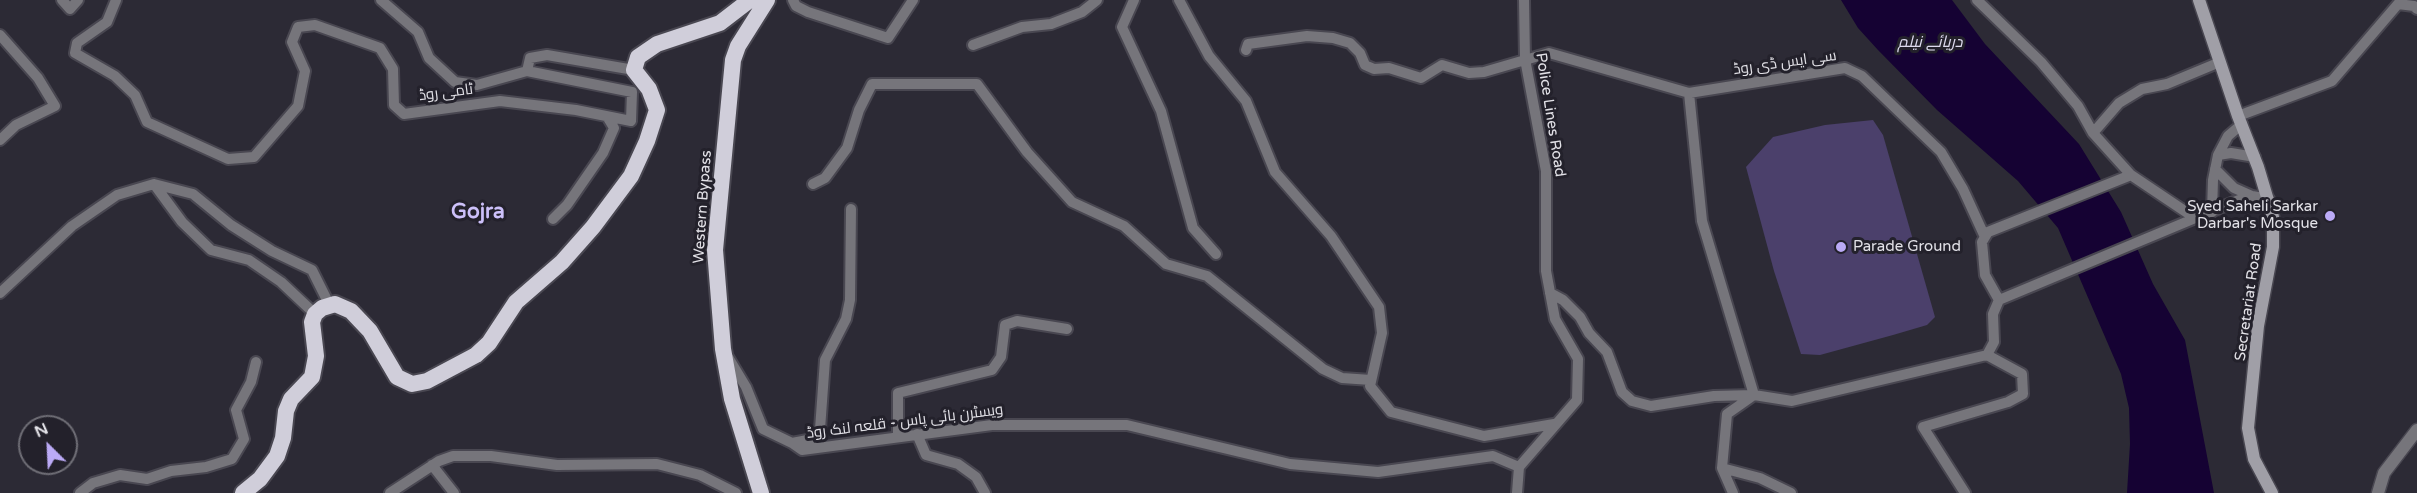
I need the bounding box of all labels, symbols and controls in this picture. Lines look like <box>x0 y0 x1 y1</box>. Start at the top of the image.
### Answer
water label: دریائے نیلم <box>1897 33 1963 53</box>
street label: سی ایس ڈی روڈ <box>1732 47 1838 79</box>
street label: Police Lines Road <box>1531 52 1569 178</box>
street label: ٹامی روڈ <box>418 81 474 105</box>
street label: Western Bypass <box>690 150 716 264</box>
place label: Syed Saheli Sarkar Darbar's Mosque <box>2187 198 2318 233</box>
district label: Gojra <box>451 199 505 225</box>
marker: Syed Saheli Sarkar Darbar's Mosque <box>2323 209 2337 223</box>
place label: Parade Ground <box>1853 238 1961 256</box>
marker: Parade Ground <box>1834 240 1848 254</box>
street label: Secretariat Road <box>2232 242 2266 362</box>
street label: ویسٹرن بائی پاس - قلعہ لنک روڈ <box>806 401 1004 443</box>
north arrow <box>18 415 78 475</box>
text: N <box>32 419 51 442</box>

